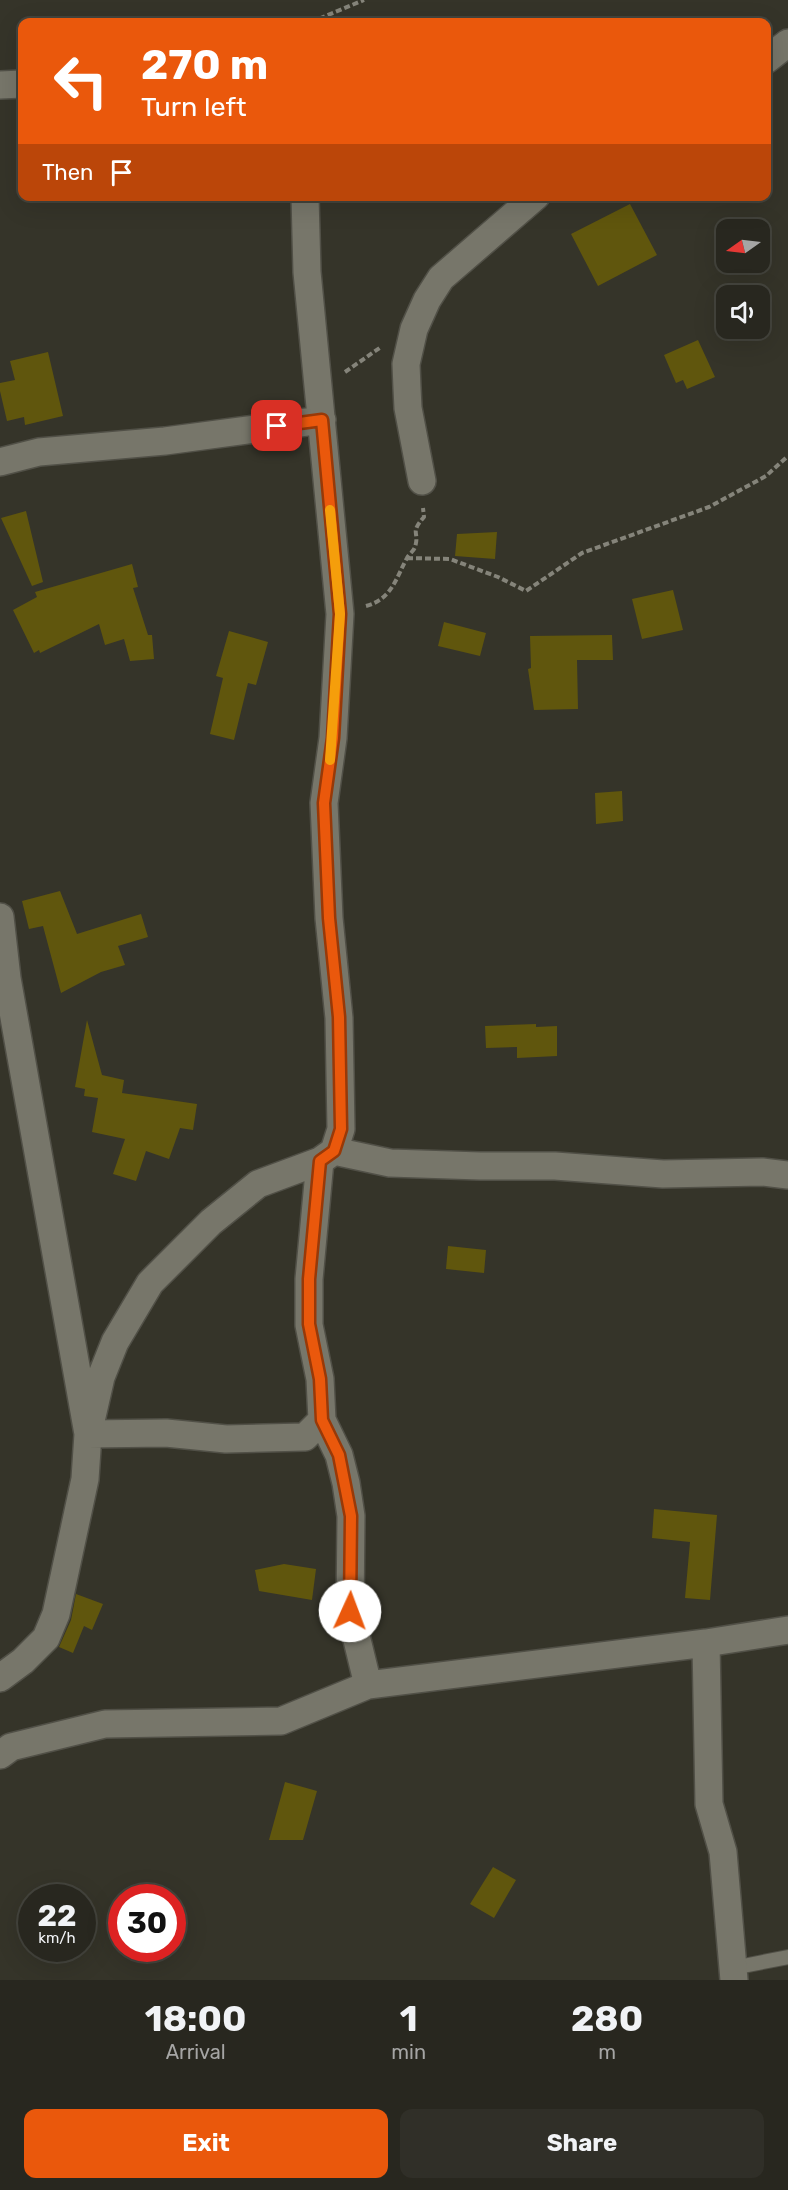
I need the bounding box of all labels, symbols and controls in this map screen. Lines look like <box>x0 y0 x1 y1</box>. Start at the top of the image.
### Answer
text: 270 m <box>141 40 268 90</box>
icon: left <box>42 42 120 120</box>
text: Turn left <box>141 91 246 123</box>
icon: arrive <box>105 156 138 189</box>
text: Then <box>42 159 93 186</box>
north arrow <box>716 219 770 273</box>
map controls <box>716 219 770 339</box>
button: sound <box>716 285 770 339</box>
pin <box>251 400 302 451</box>
icon: arrive <box>260 409 293 442</box>
position arrow <box>318 1579 382 1643</box>
speed limit sign: 30 <box>108 1884 186 1962</box>
text: 22 <box>38 1898 77 1934</box>
text: km/h <box>38 1929 76 1947</box>
text: 18:00 <box>145 1997 247 2040</box>
text: 1 <box>400 1997 418 2040</box>
text: 280 <box>571 1997 643 2040</box>
text: Arrival <box>166 2040 226 2064</box>
text: min <box>391 2040 426 2064</box>
text: m <box>598 2040 616 2064</box>
button: Exit <box>24 2109 388 2178</box>
button: Share <box>400 2109 764 2178</box>

